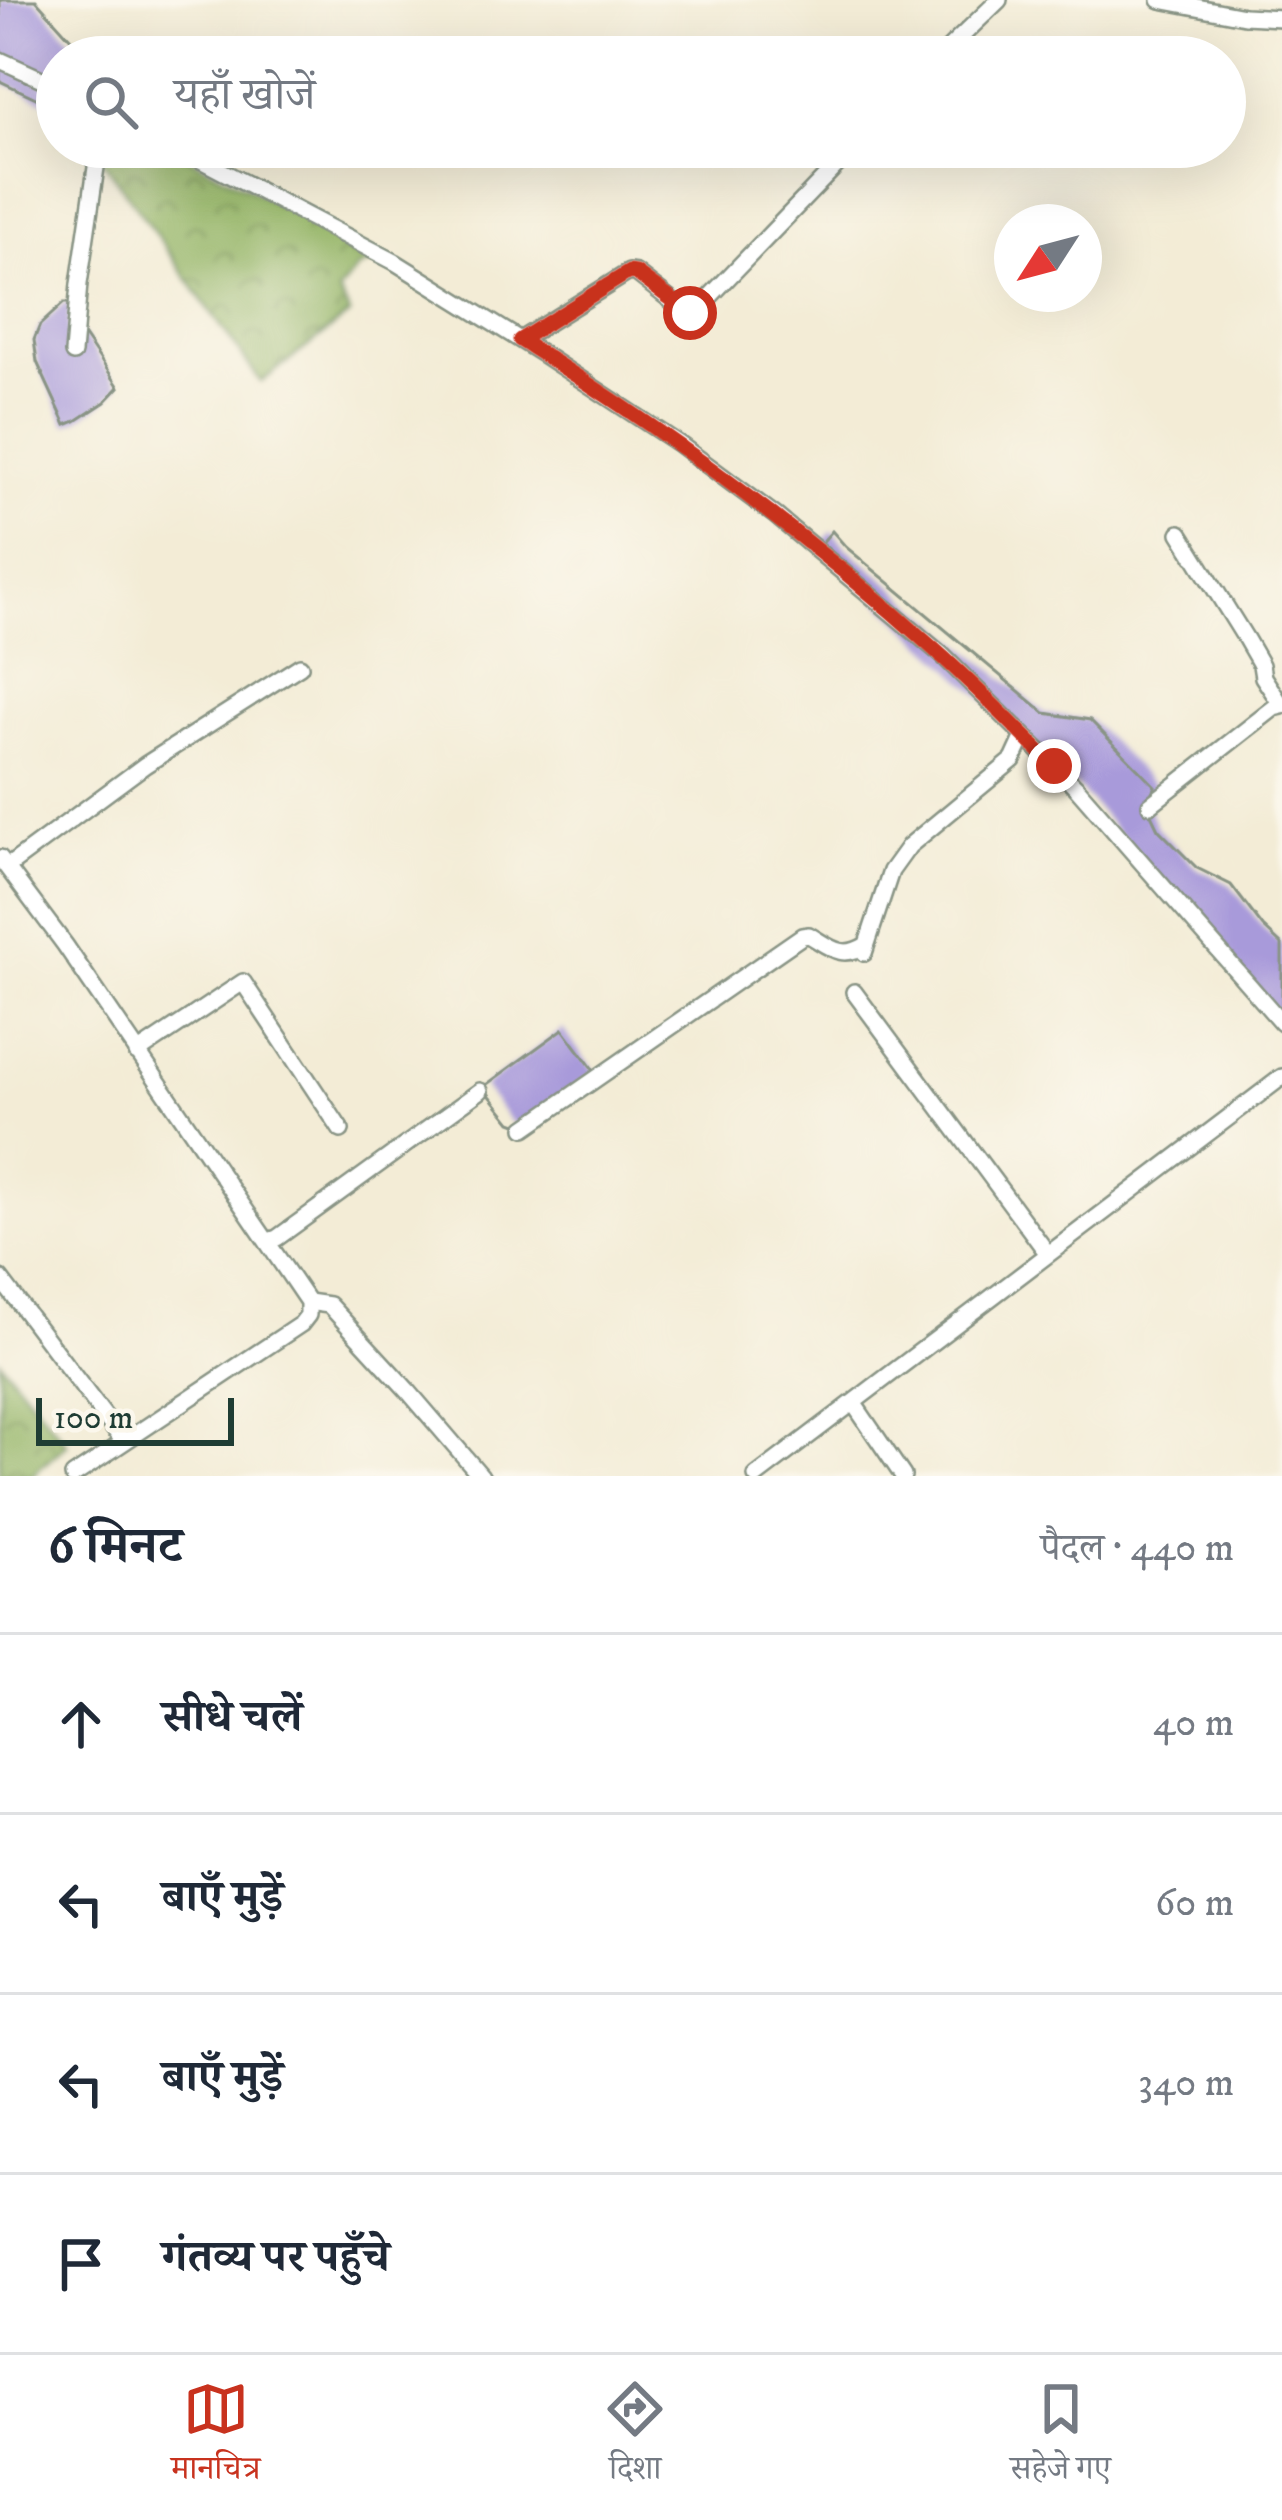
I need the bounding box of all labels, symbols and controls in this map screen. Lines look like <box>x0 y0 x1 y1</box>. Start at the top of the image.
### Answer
search box <box>36 36 1246 168</box>
text: यहाँ खोजें <box>174 68 315 124</box>
icon: search <box>78 69 144 135</box>
north arrow <box>994 204 1102 312</box>
route start <box>663 286 717 340</box>
route end <box>1027 739 1081 793</box>
scale bar <box>36 1392 234 1445</box>
text: 100 m <box>54 1398 133 1439</box>
text: 6 मिनट <box>48 1515 182 1579</box>
text: पैदल · 440 m <box>1041 1524 1234 1573</box>
text: सीधे चलें <box>162 1690 302 1746</box>
icon: ahead <box>48 1691 114 1757</box>
text: 40 m <box>1153 1699 1234 1748</box>
text: बाएँ मुड़ें <box>162 1870 283 1926</box>
icon: left <box>48 1871 114 1937</box>
text: 60 m <box>1155 1879 1234 1928</box>
text: बाएँ मुड़ें <box>162 2050 283 2106</box>
icon: left <box>48 2051 114 2117</box>
text: 340 m <box>1138 2059 1234 2108</box>
text: गंतव्य पर पहुँचे <box>162 2230 389 2286</box>
icon: arrive <box>48 2231 114 2297</box>
tab: मानचित्र <box>171 2376 260 2500</box>
tab: दिशा <box>602 2376 668 2500</box>
tab: सहेजे गए <box>1010 2376 1111 2500</box>

